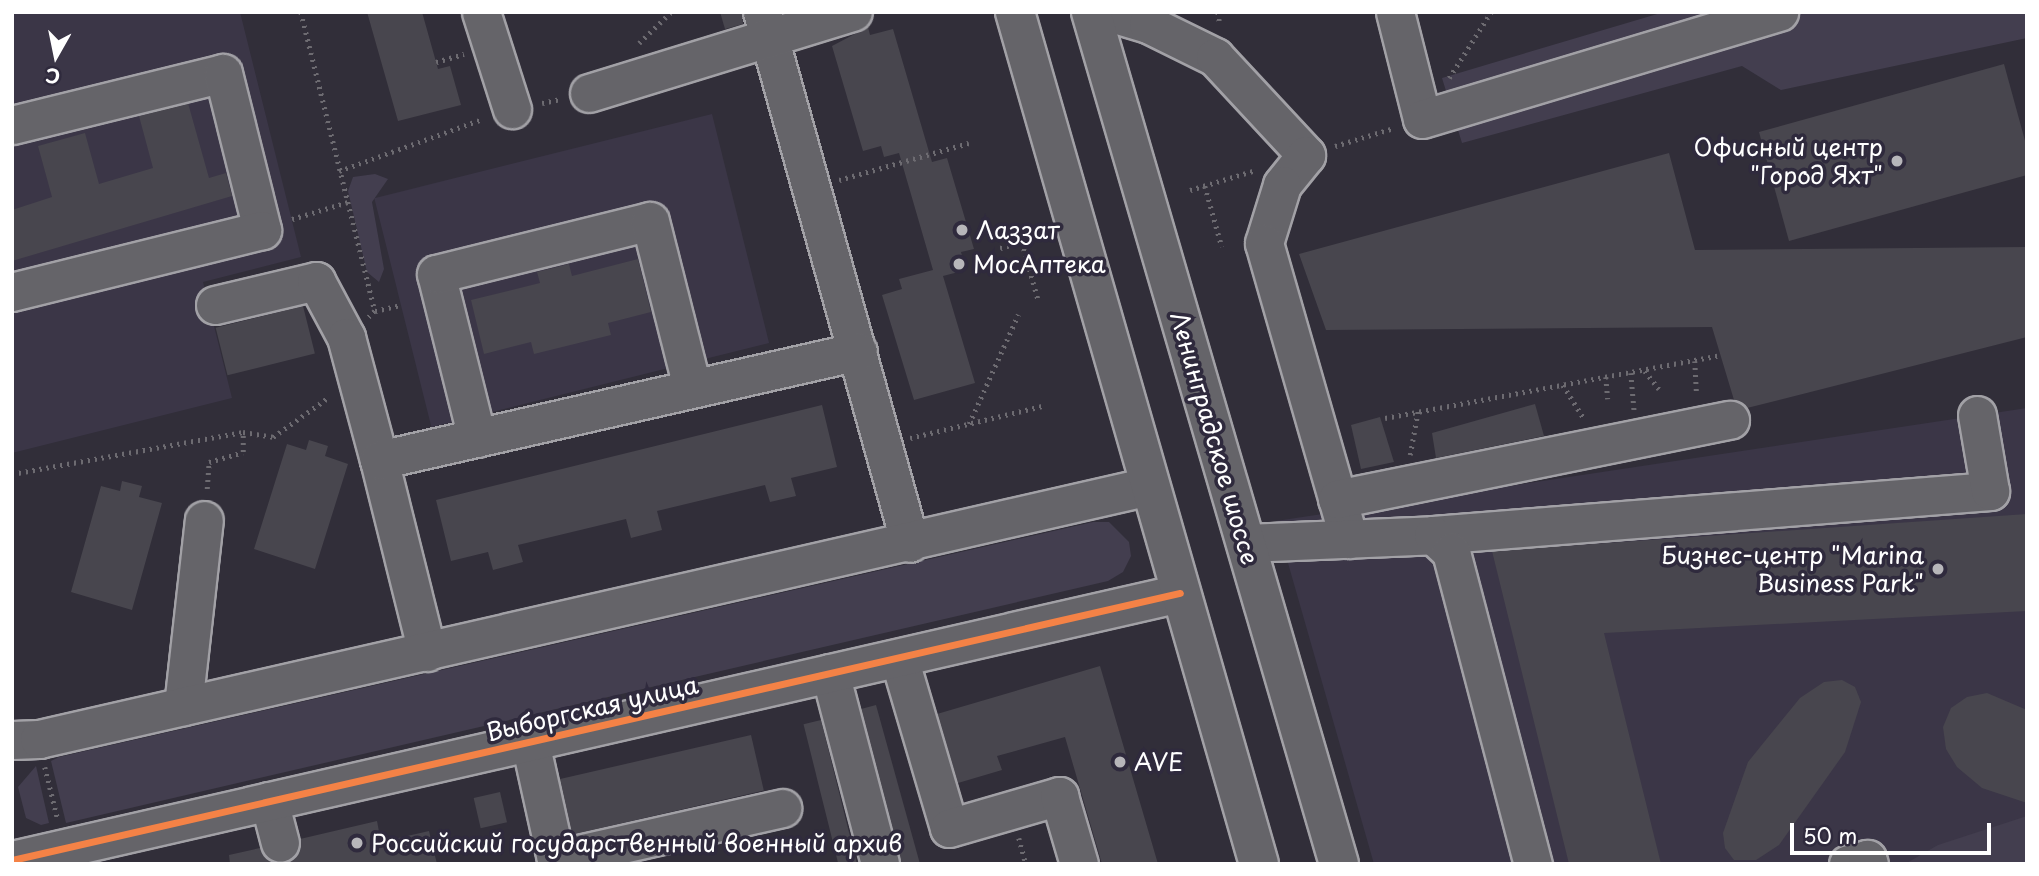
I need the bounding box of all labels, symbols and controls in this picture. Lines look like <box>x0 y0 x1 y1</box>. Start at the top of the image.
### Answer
north arrow <box>21 21 91 91</box>
text: С <box>43 62 62 92</box>
place label: Офисный центр "Город Яхт" <box>1693 133 1883 189</box>
marker: Офисный центр "Город Яхт" <box>1889 153 1905 169</box>
place label: Лаззат <box>976 216 1059 244</box>
marker: Лаззат <box>954 222 970 238</box>
place label: МосАптека <box>973 250 1106 278</box>
marker: МосАптека <box>951 256 967 272</box>
street label: Ленинградское шоссе <box>1165 308 1265 568</box>
place label: Бизнес-центр "Marina Business Park" <box>1660 541 1924 597</box>
marker: Бизнес-центр "Marina Business Park" <box>1930 561 1946 577</box>
street label: Выборгская улица <box>482 669 702 747</box>
place label: AVE <box>1134 748 1184 776</box>
marker: AVE <box>1112 754 1128 770</box>
scale bar <box>1794 810 1995 854</box>
text: 50 m <box>1803 819 1857 851</box>
place label: Российский государственный военный архив <box>371 829 906 857</box>
marker: Российский государственный военный архив <box>349 835 365 851</box>

